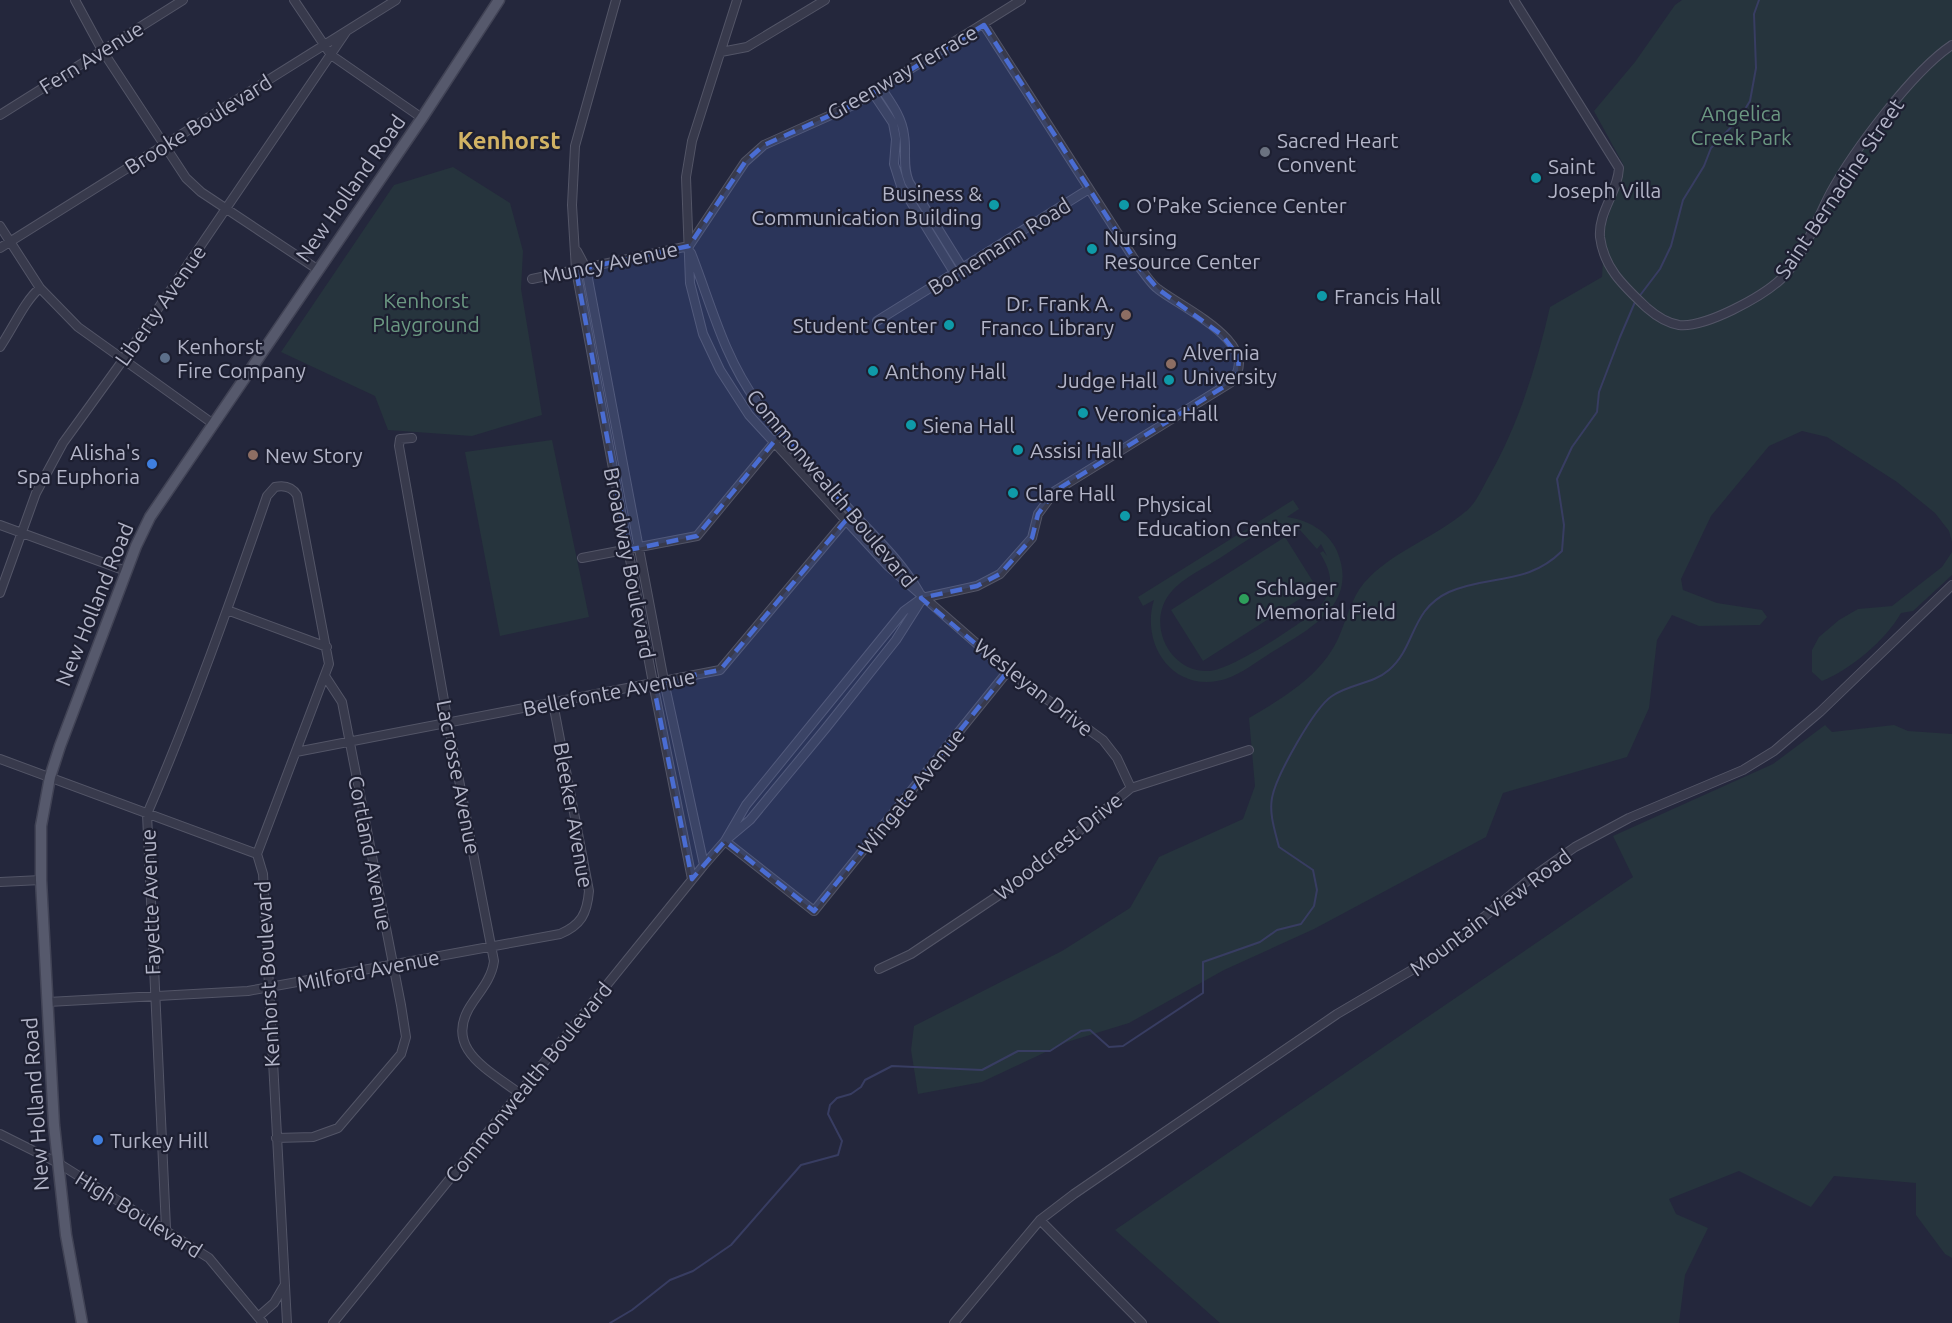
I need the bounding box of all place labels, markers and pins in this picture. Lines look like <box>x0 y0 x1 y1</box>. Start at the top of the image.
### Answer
place label: Sacred Heart Convent <box>1277 128 1398 176</box>
marker: Sacred Heart Convent <box>1258 145 1272 159</box>
place label: Saint Joseph Villa <box>1548 154 1661 202</box>
marker: Saint Joseph Villa <box>1529 171 1543 185</box>
place label: Business & Communication Building <box>751 181 982 229</box>
place label: O'Pake Science Center <box>1136 193 1347 217</box>
marker: Business & Communication Building <box>987 198 1001 212</box>
marker: O'Pake Science Center <box>1117 198 1131 212</box>
place label: Nursing Resource Center <box>1104 225 1260 273</box>
marker: Nursing Resource Center <box>1085 242 1099 256</box>
place label: Francis Hall <box>1334 284 1441 308</box>
marker: Francis Hall <box>1315 289 1329 303</box>
place label: Dr. Frank A. Franco Library <box>980 291 1114 339</box>
marker: Dr. Frank A. Franco Library <box>1119 308 1133 322</box>
place label: Student Center <box>793 313 937 337</box>
marker: Student Center <box>942 318 956 332</box>
place label: Kenhorst Fire Company <box>177 334 306 382</box>
place label: Alvernia University <box>1183 340 1277 388</box>
marker: Kenhorst Fire Company <box>158 351 172 365</box>
marker: Alvernia University <box>1164 357 1178 371</box>
place label: Anthony Hall <box>885 359 1006 383</box>
marker: Anthony Hall <box>866 364 880 378</box>
place label: Judge Hall <box>1057 368 1157 392</box>
marker: Judge Hall <box>1162 373 1176 387</box>
place label: Veronica Hall <box>1095 401 1218 425</box>
marker: Veronica Hall <box>1076 406 1090 420</box>
place label: Siena Hall <box>923 413 1015 437</box>
marker: Siena Hall <box>904 418 918 432</box>
place label: Assisi Hall <box>1030 438 1123 462</box>
place label: Alisha's Spa Euphoria <box>17 440 140 488</box>
place label: New Story <box>265 443 363 467</box>
marker: Assisi Hall <box>1011 443 1025 457</box>
marker: New Story <box>246 448 260 462</box>
marker: Alisha's Spa Euphoria <box>145 457 159 471</box>
place label: Clare Hall <box>1025 481 1115 505</box>
marker: Clare Hall <box>1006 486 1020 500</box>
place label: Physical Education Center <box>1137 492 1300 540</box>
marker: Physical Education Center <box>1118 509 1132 523</box>
place label: Schlager Memorial Field <box>1256 575 1396 623</box>
marker: Schlager Memorial Field <box>1237 592 1251 606</box>
place label: Turkey Hill <box>110 1128 209 1152</box>
marker: Turkey Hill <box>91 1133 105 1147</box>

